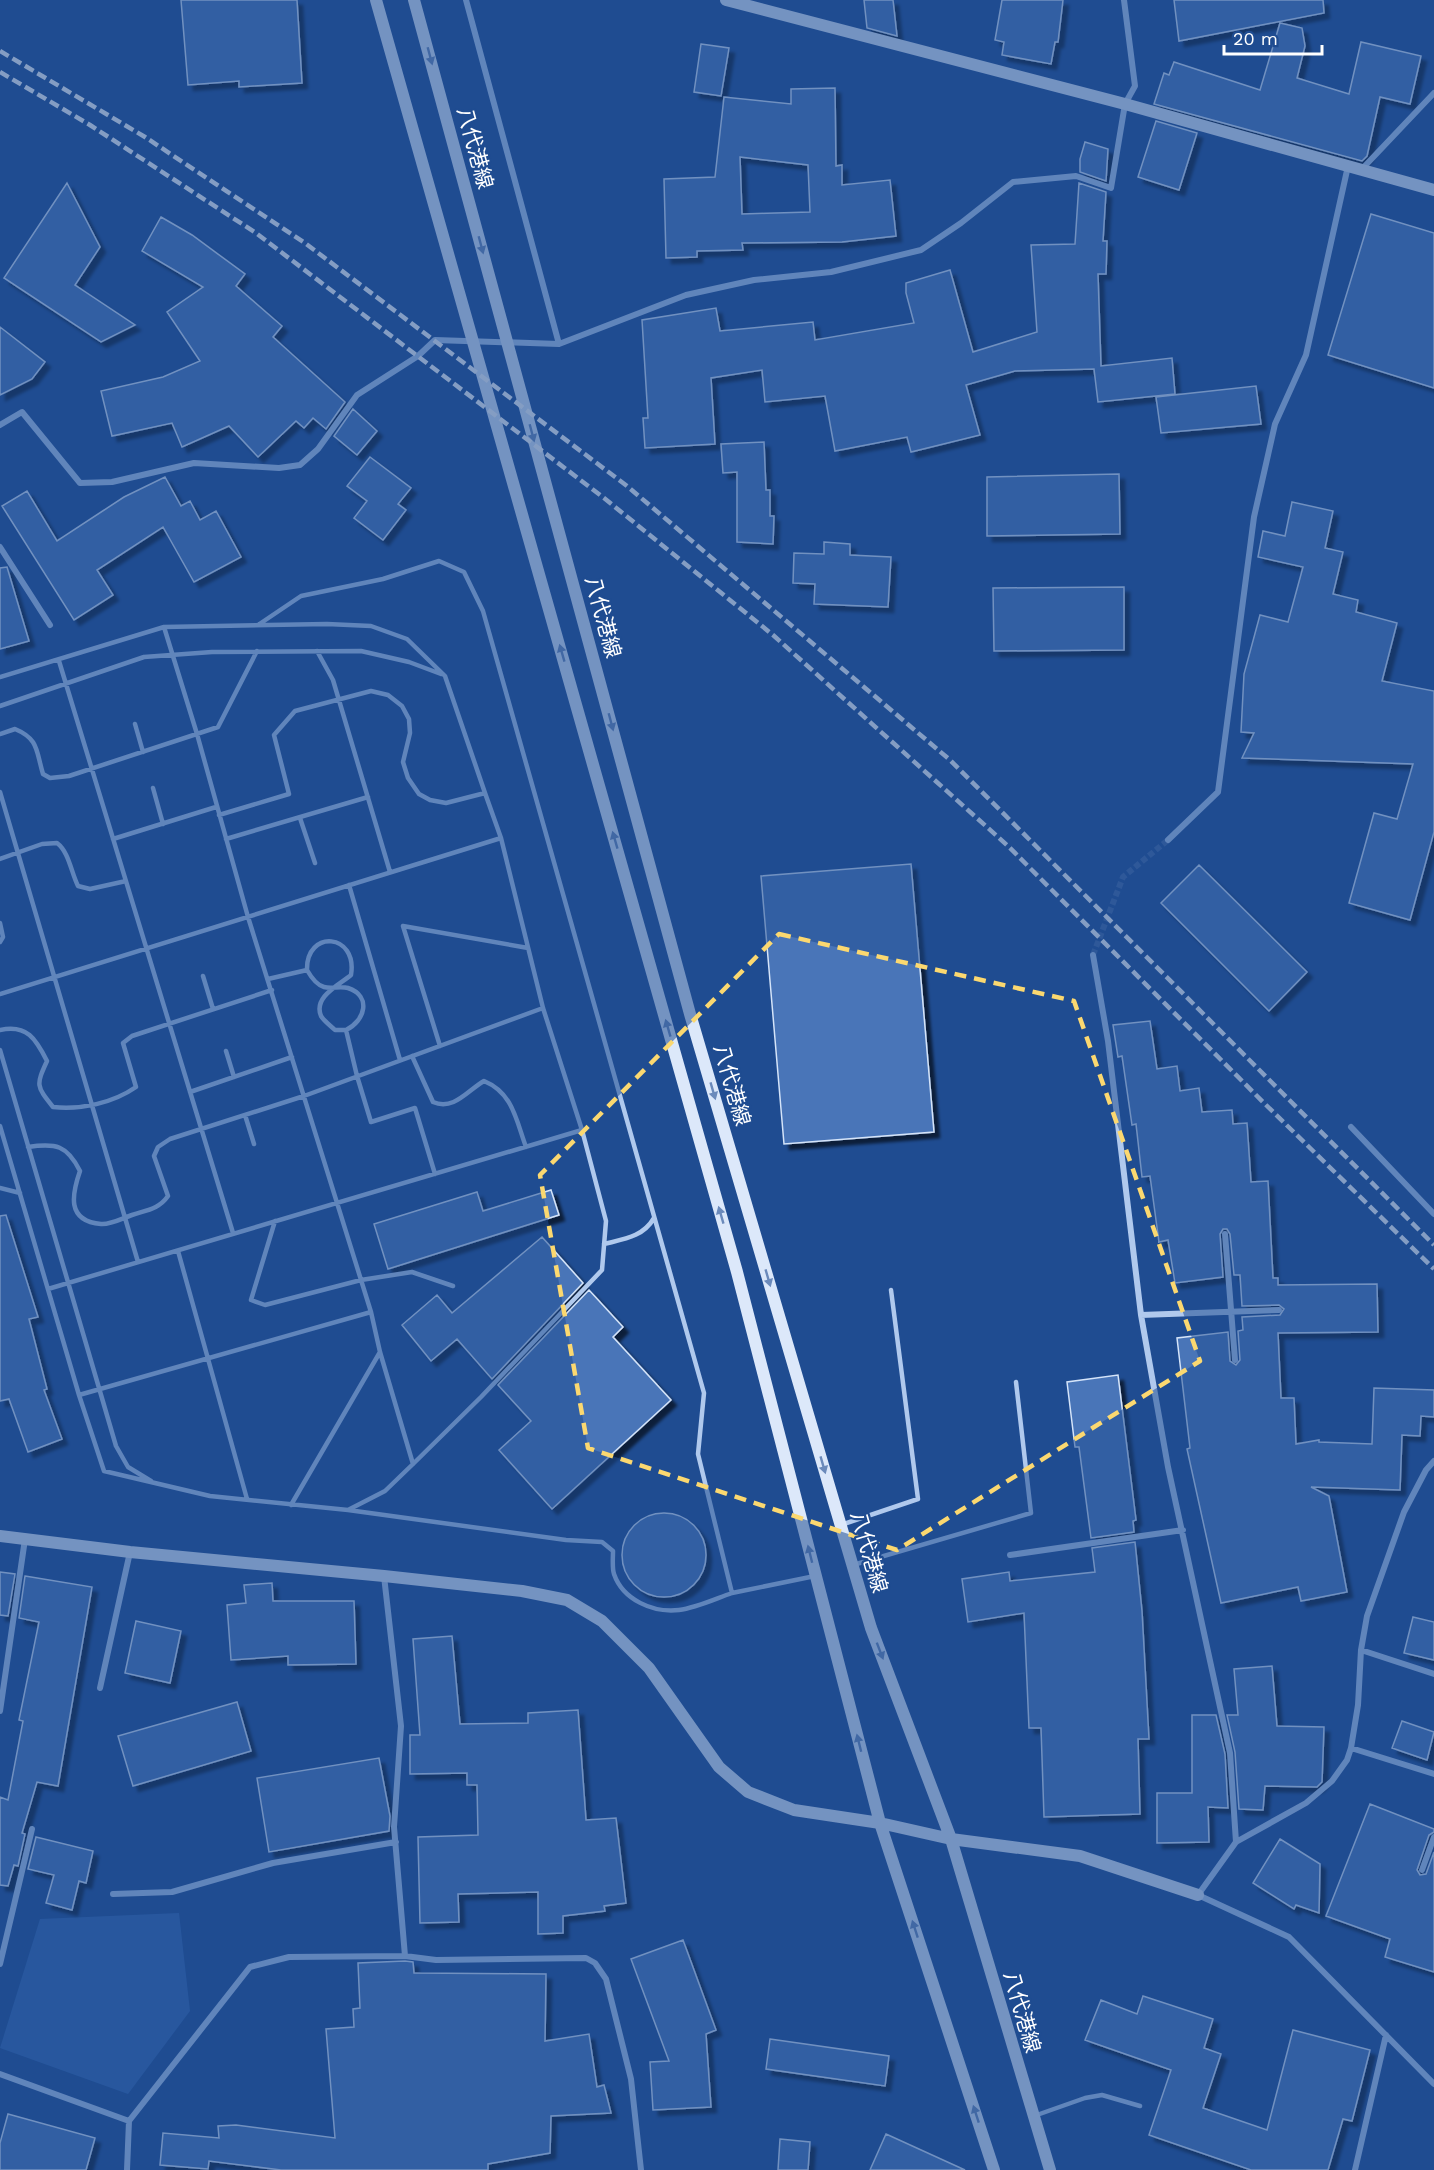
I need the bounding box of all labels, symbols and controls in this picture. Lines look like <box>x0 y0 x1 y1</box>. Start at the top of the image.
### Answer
scale bar <box>1224 18 1322 56</box>
text: 20 m <box>1233 28 1278 49</box>
one-way arrow <box>425 47 435 66</box>
street label: 八代港線 <box>453 104 498 192</box>
one-way arrow <box>477 236 486 254</box>
one-way arrow <box>528 424 537 442</box>
street label: 八代港線 <box>581 573 626 661</box>
one-way arrow <box>557 643 566 661</box>
one-way arrow <box>607 713 616 731</box>
one-way arrow <box>610 831 619 849</box>
one-way arrow <box>663 1019 672 1037</box>
street label: 八代港線 <box>709 1041 756 1129</box>
one-way arrow <box>709 1082 718 1100</box>
one-way arrow <box>716 1206 726 1224</box>
one-way arrow <box>764 1269 773 1287</box>
one-way arrow <box>819 1456 828 1474</box>
street label: 八代港線 <box>846 1508 893 1596</box>
one-way arrow <box>805 1545 815 1563</box>
one-way arrow <box>876 1642 885 1660</box>
one-way arrow <box>853 1733 863 1752</box>
one-way arrow <box>909 1920 919 1938</box>
street label: 八代港線 <box>999 1968 1046 2056</box>
one-way arrow <box>971 2105 980 2123</box>

